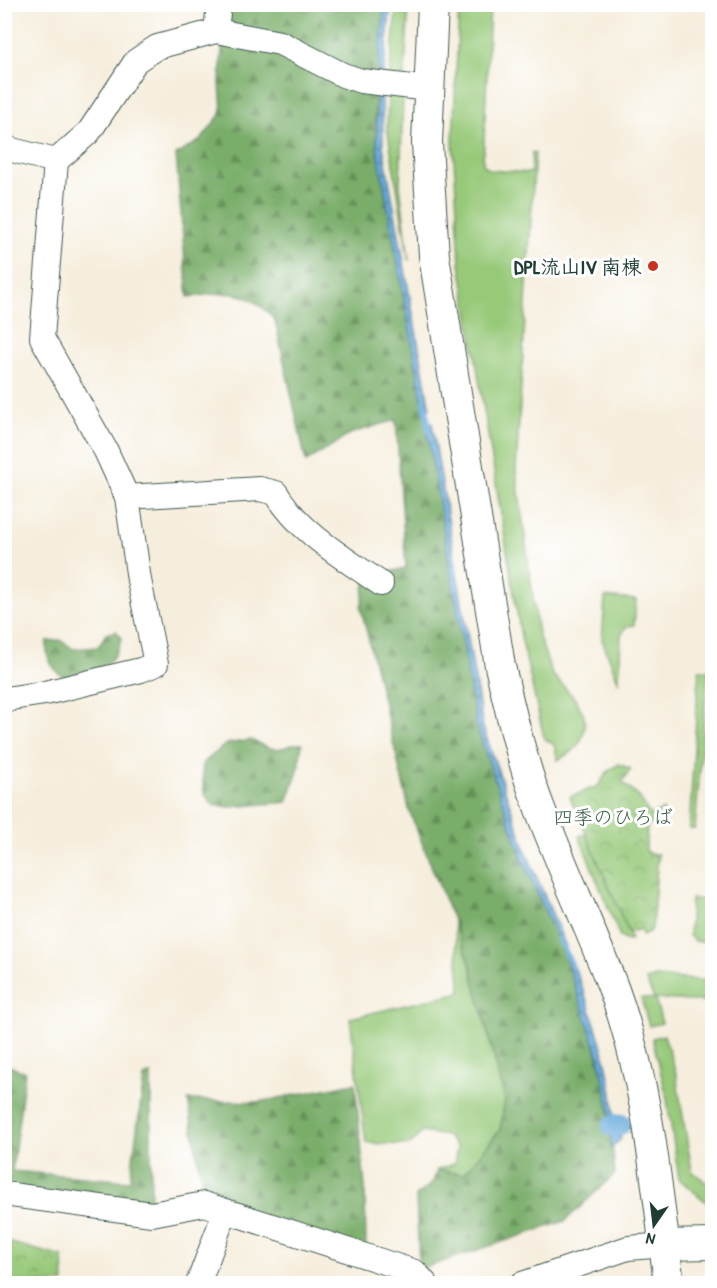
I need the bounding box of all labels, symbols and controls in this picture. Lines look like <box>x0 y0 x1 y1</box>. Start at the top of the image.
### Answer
place label: DPL流山IV 南棟 <box>514 253 642 280</box>
marker: DPL流山IV 南棟 <box>646 259 660 273</box>
park label: 四季のひろば <box>553 803 673 830</box>
north arrow <box>624 1195 684 1255</box>
text: N <box>643 1228 657 1251</box>

